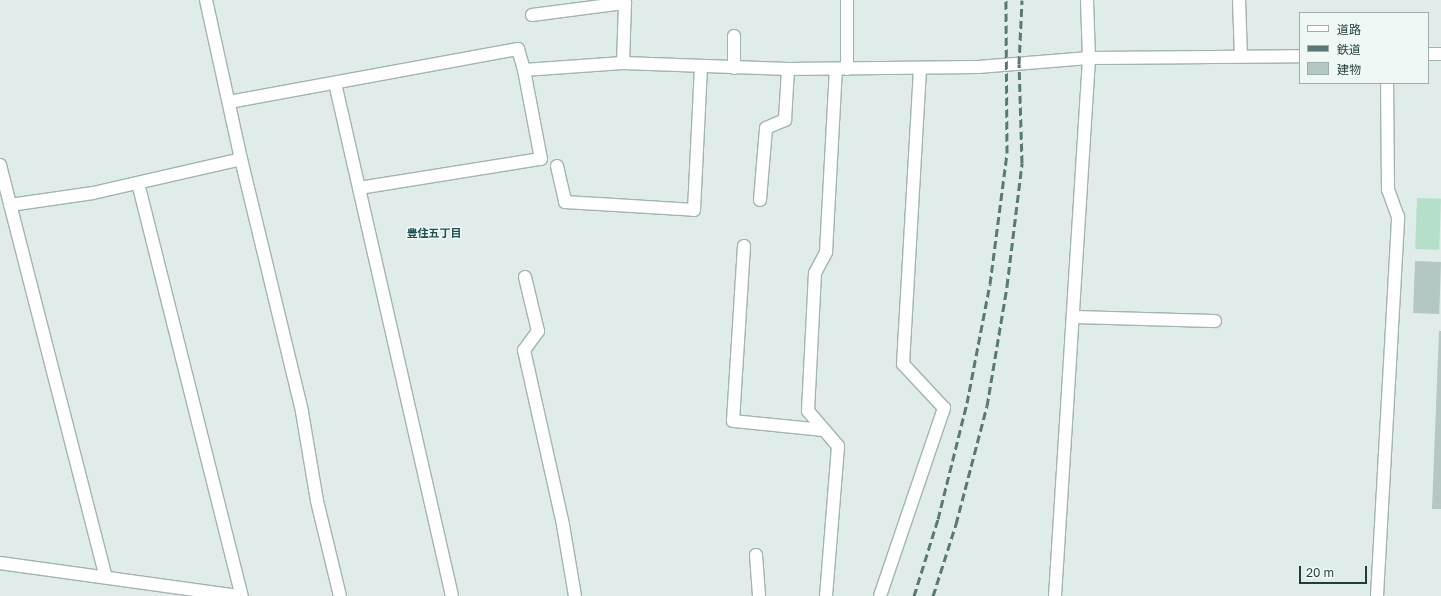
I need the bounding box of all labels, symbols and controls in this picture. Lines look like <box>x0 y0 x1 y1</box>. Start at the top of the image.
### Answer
legend <box>1299 12 1429 84</box>
text: 道路 <box>1337 22 1361 37</box>
text: 鉄道 <box>1337 42 1361 57</box>
text: 建物 <box>1337 62 1361 77</box>
district label: 豊住五丁目 <box>407 226 461 240</box>
scale bar <box>1301 558 1369 584</box>
text: 20 m <box>1306 565 1334 580</box>

